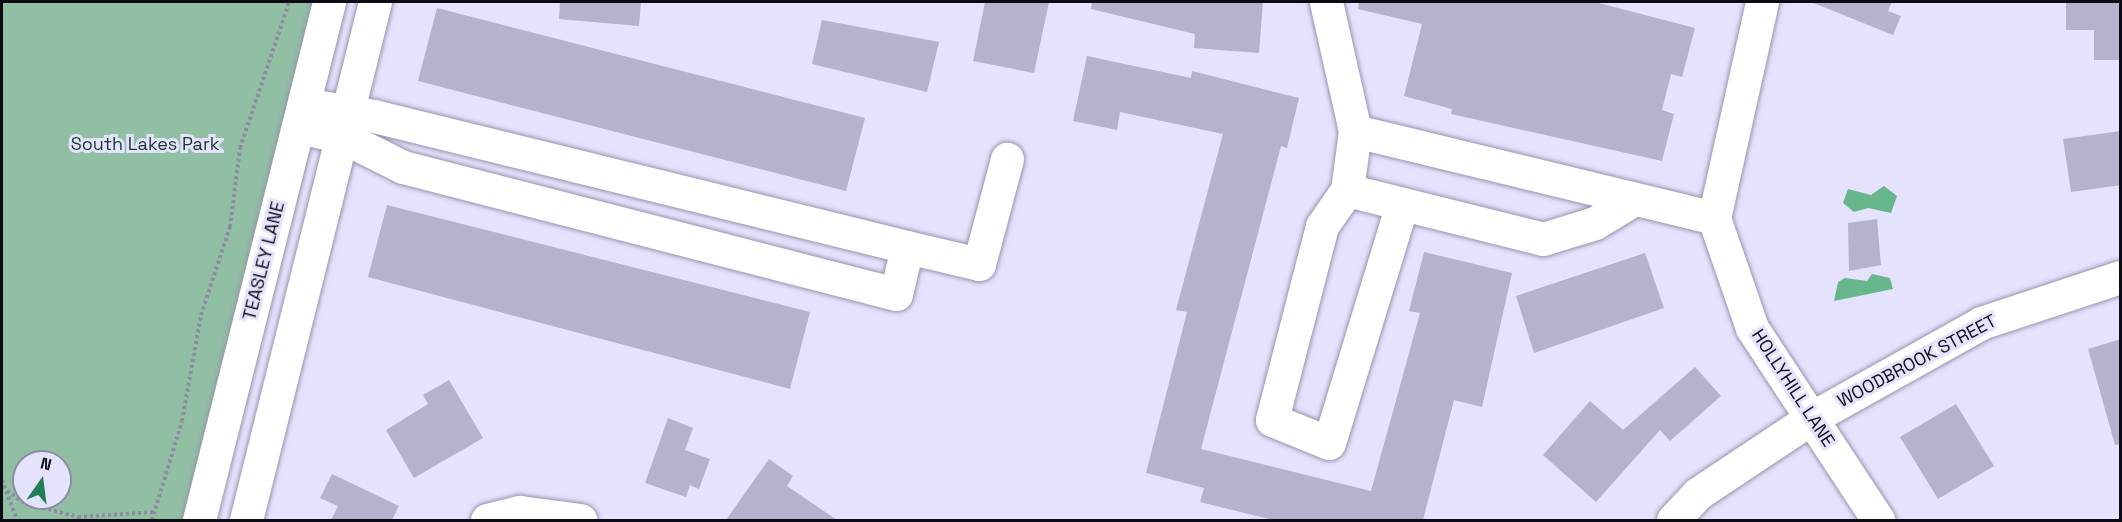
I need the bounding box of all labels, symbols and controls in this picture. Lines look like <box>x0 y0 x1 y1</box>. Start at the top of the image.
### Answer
park label: South Lakes Park <box>71 133 219 155</box>
street label: TEASLEY LANE <box>239 199 289 323</box>
street label: WOODBROOK STREET <box>1834 310 2000 412</box>
street label: HOLLYHILL LANE <box>1747 325 1839 451</box>
north arrow <box>12 450 72 510</box>
text: N <box>38 453 54 475</box>

